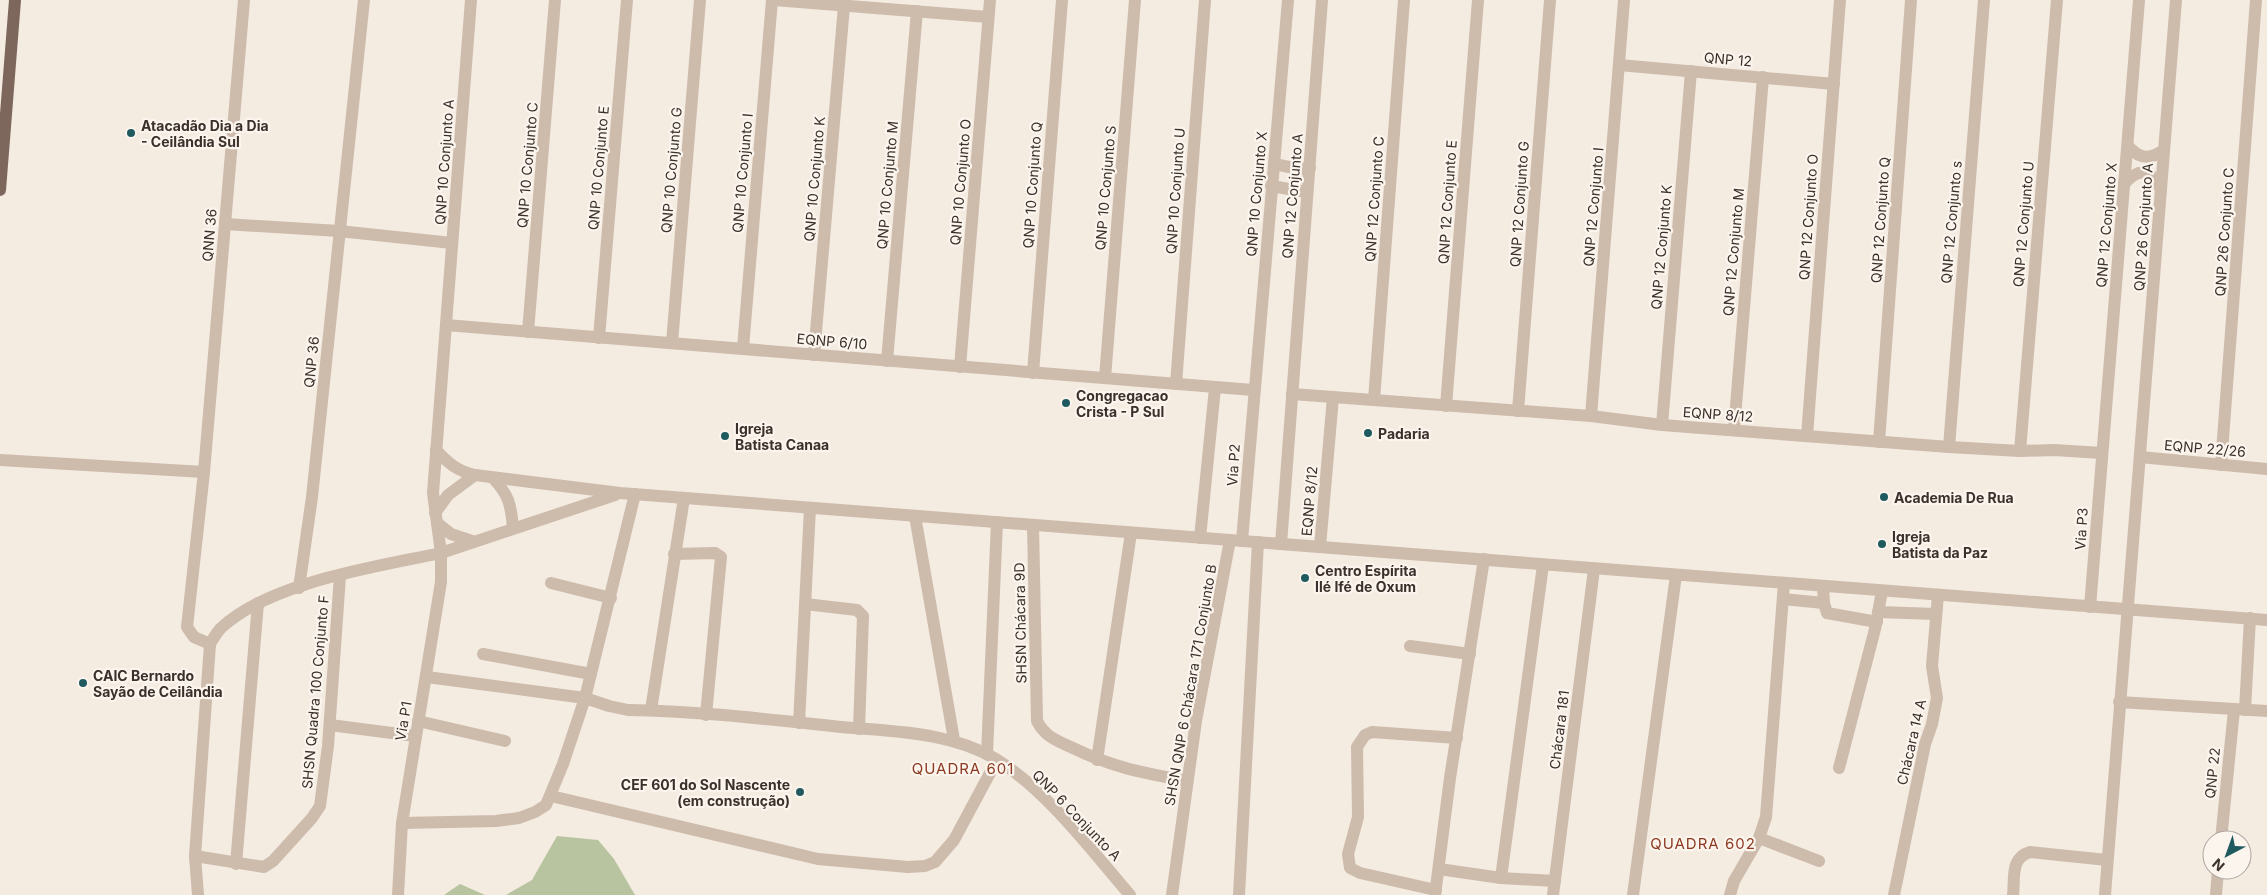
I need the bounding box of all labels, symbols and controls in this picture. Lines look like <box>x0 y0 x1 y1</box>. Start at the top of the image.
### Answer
street label: QNP 12 <box>1703 48 1753 70</box>
street label: QNP 10 Conjunto A <box>431 98 457 225</box>
street label: QNP 10 Conjunto C <box>513 101 541 229</box>
street label: QNP 10 Conjunto E <box>584 105 612 231</box>
street label: QNP 10 Conjunto G <box>657 106 685 234</box>
street label: QNP 10 Conjunto I <box>728 113 756 233</box>
street label: QNP 10 Conjunto K <box>800 115 828 242</box>
place label: Atacadão Dia a Dia - Ceilândia Sul <box>141 117 269 150</box>
street label: QNP 10 Conjunto O <box>946 118 974 246</box>
street label: QNP 10 Conjunto M <box>873 120 901 250</box>
street label: QNP 10 Conjunto Q <box>1019 121 1045 249</box>
street label: QNP 10 Conjunto S <box>1091 125 1119 251</box>
marker: Atacadão Dia a Dia - Ceilândia Sul <box>125 127 137 139</box>
street label: QNP 10 Conjunto U <box>1162 127 1188 255</box>
street label: QNP 10 Conjunto X <box>1242 130 1270 257</box>
street label: QNP 12 Conjunto A <box>1278 132 1306 259</box>
street label: QNP 12 Conjunto C <box>1361 135 1387 263</box>
street label: QNP 12 Conjunto E <box>1434 139 1460 265</box>
street label: QNP 12 Conjunto G <box>1506 140 1532 268</box>
street label: QNP 12 Conjunto I <box>1579 147 1607 267</box>
street label: QNP 12 Conjunto O <box>1795 153 1821 281</box>
street label: QNP 12 Conjunto Q <box>1867 156 1893 284</box>
street label: QNP 12 Conjunto s <box>1937 160 1965 284</box>
street label: QNP 12 Conjunto U <box>2009 160 2037 288</box>
street label: QNP 12 Conjunto X <box>2092 161 2120 288</box>
street label: QNP 26 Conjunto A <box>2130 162 2156 292</box>
street label: QNP 26 Conjunto C <box>2211 167 2237 297</box>
street label: QNP 12 Conjunto K <box>1647 183 1675 310</box>
street label: QNP 12 Conjunto M <box>1719 187 1747 317</box>
street label: QNN 36 <box>198 208 220 262</box>
street label: EQNP 6/10 <box>796 329 868 353</box>
street label: QNP 36 <box>300 336 322 388</box>
place label: Congregacao Crista - P Sul <box>1076 387 1169 420</box>
marker: Congregacao Crista - P Sul <box>1060 397 1072 409</box>
street label: EQNP 8/12 <box>1682 403 1754 425</box>
place label: Igreja Batista Canaa <box>735 420 829 453</box>
place label: Padaria <box>1378 425 1430 442</box>
marker: Padaria <box>1362 427 1374 439</box>
marker: Igreja Batista Canaa <box>719 430 731 442</box>
street label: EQNP 22/26 <box>2163 436 2247 460</box>
street label: Via P2 <box>1223 443 1243 487</box>
street label: EQNP 8/12 <box>1297 465 1321 537</box>
place label: Academia De Rua <box>1894 489 2014 506</box>
marker: Academia De Rua <box>1878 491 1890 503</box>
street label: Via P3 <box>2071 507 2091 551</box>
place label: Igreja Batista da Paz <box>1892 528 1988 561</box>
marker: Igreja Batista da Paz <box>1876 538 1888 550</box>
street label: SHSN Chácara 9D <box>1010 562 1030 684</box>
place label: Centro Espírita Ilé Ifé de Oxum <box>1315 562 1417 595</box>
street label: SHSN QNP 6 Chácara 171 Conjunto B <box>1160 563 1220 807</box>
marker: Centro Espírita Ilé Ifé de Oxum <box>1299 572 1311 584</box>
street label: SHSN Quadra 100 Conjunto F <box>298 594 332 790</box>
place label: CAIC Bernardo Sayão de Ceilândia <box>93 667 223 700</box>
marker: CAIC Bernardo Sayão de Ceilândia <box>77 677 89 689</box>
street label: Chácara 181 <box>1546 690 1572 770</box>
street label: Chácara 14 A <box>1893 697 1929 787</box>
street label: Via P1 <box>391 700 415 742</box>
street label: QNP 22 <box>2201 747 2223 799</box>
district label: QUADRA 601 <box>912 759 1014 778</box>
street label: QNP 6 Conjunto A <box>1029 766 1125 864</box>
place label: CEF 601 do Sol Nascente (em construção) <box>621 776 790 809</box>
marker: CEF 601 do Sol Nascente (em construção) <box>794 786 806 798</box>
north arrow <box>2202 830 2252 880</box>
district label: QUADRA 602 <box>1650 834 1756 853</box>
text: N <box>2209 855 2228 875</box>

